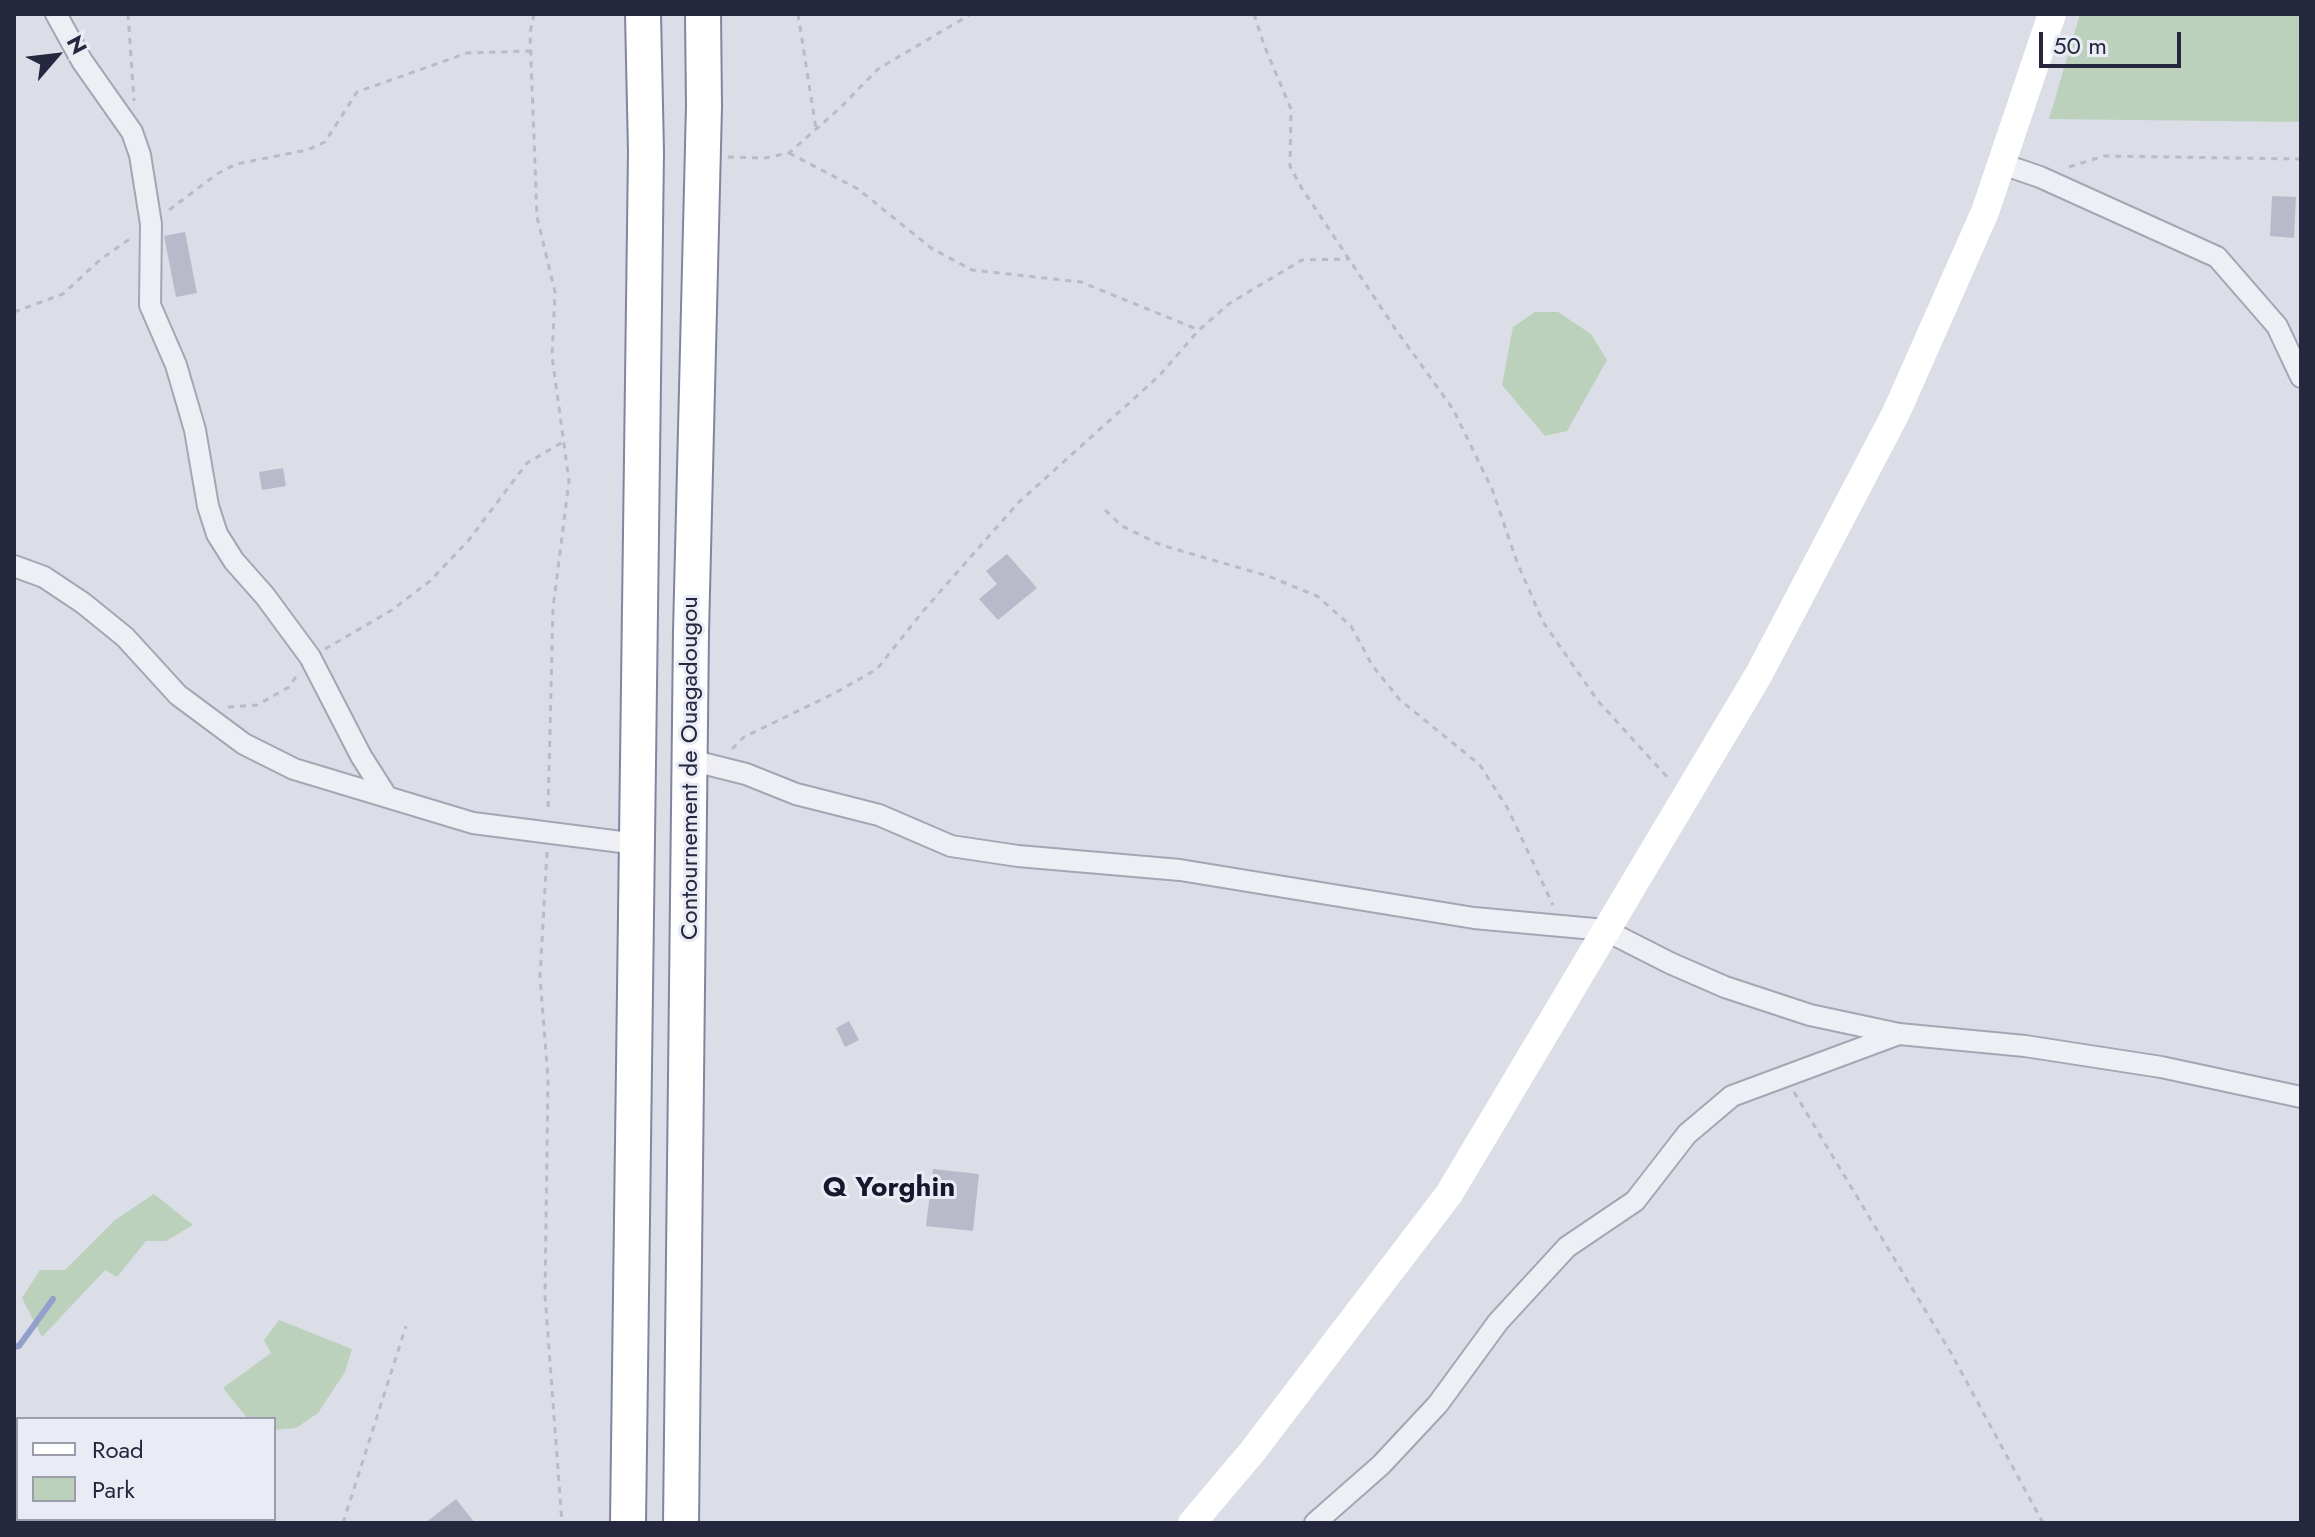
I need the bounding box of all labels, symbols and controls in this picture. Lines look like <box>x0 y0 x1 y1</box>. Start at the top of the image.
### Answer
north arrow <box>16 16 96 96</box>
scale bar <box>2043 16 2185 66</box>
text: 50 m <box>2053 28 2107 63</box>
text: N <box>59 30 95 60</box>
street label: Contournement de Ouagadougou <box>677 596 705 940</box>
district label: Q Yorghin <box>823 1172 955 1206</box>
legend <box>16 1417 276 1521</box>
text: Road <box>92 1432 144 1467</box>
text: Park <box>92 1472 135 1507</box>

